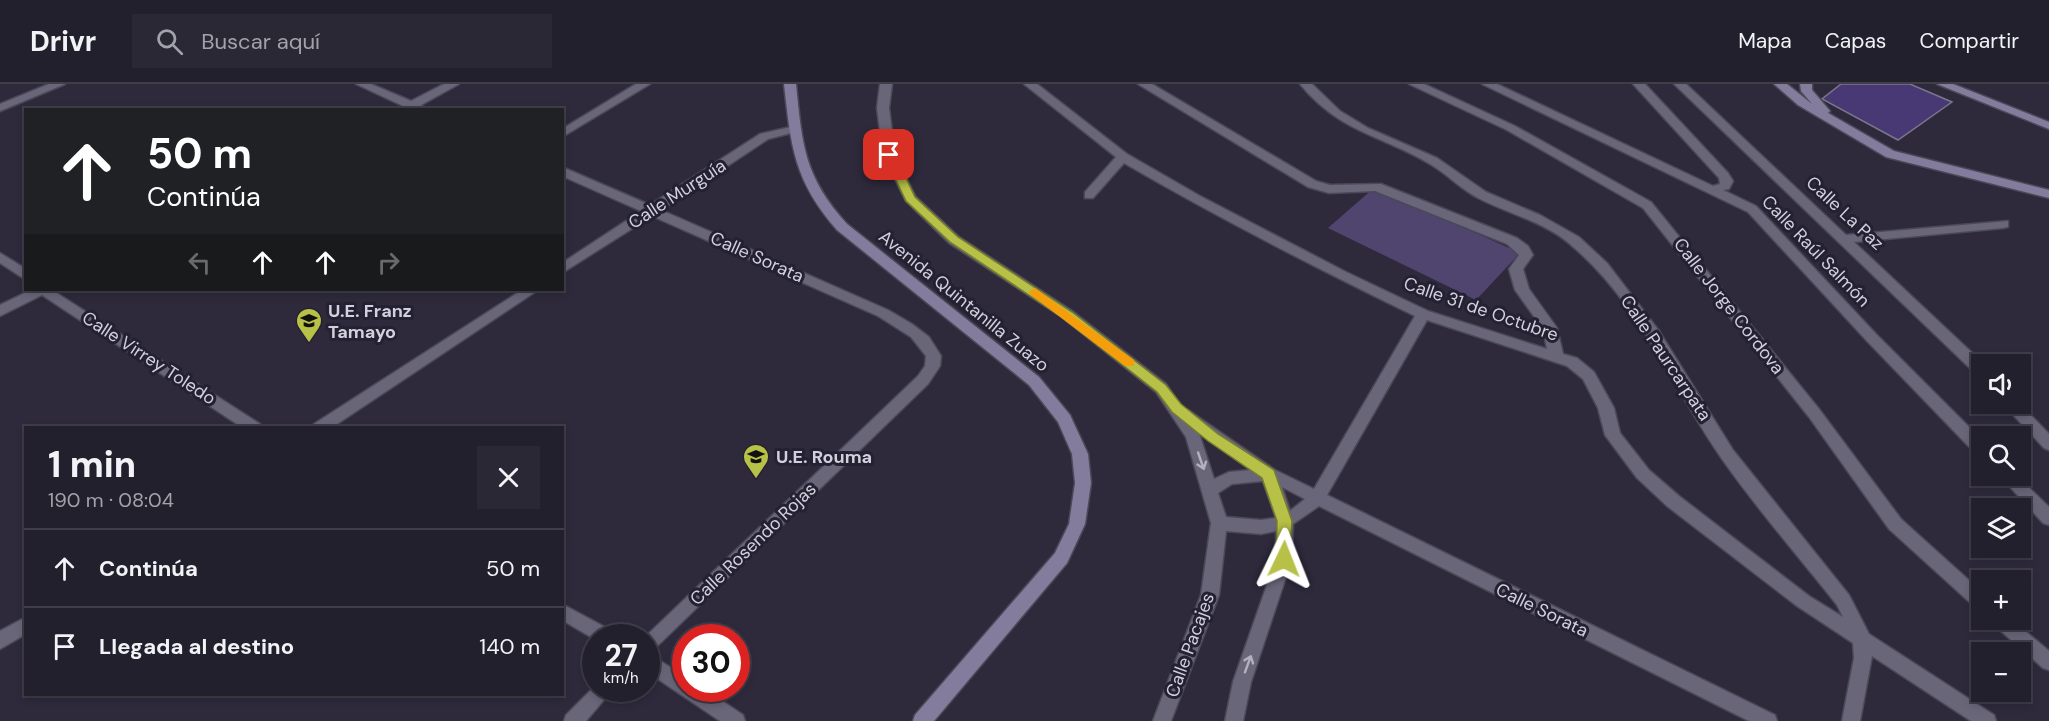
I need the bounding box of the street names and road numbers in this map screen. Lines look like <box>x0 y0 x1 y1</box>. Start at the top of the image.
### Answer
street label: Calle Murguía <box>624 153 730 235</box>
street label: Calle La Paz <box>1801 171 1889 255</box>
street label: Calle Raúl Salmón <box>1757 190 1875 312</box>
street label: Avenida Quintanilla Zuazo <box>874 225 1054 377</box>
street label: Calle Sorata <box>706 226 808 288</box>
street label: Calle Jorge Cordova <box>1668 233 1790 379</box>
street label: Calle 31 de Octubre <box>1401 271 1561 347</box>
street label: Calle Paurcarpata <box>1615 291 1717 425</box>
street label: Calle Virrey Toledo <box>77 306 221 410</box>
street label: Calle Rosendo Rojas <box>685 477 821 611</box>
street label: Calle Sorata <box>1492 577 1592 643</box>
street label: Calle Pacajes <box>1160 590 1220 700</box>

